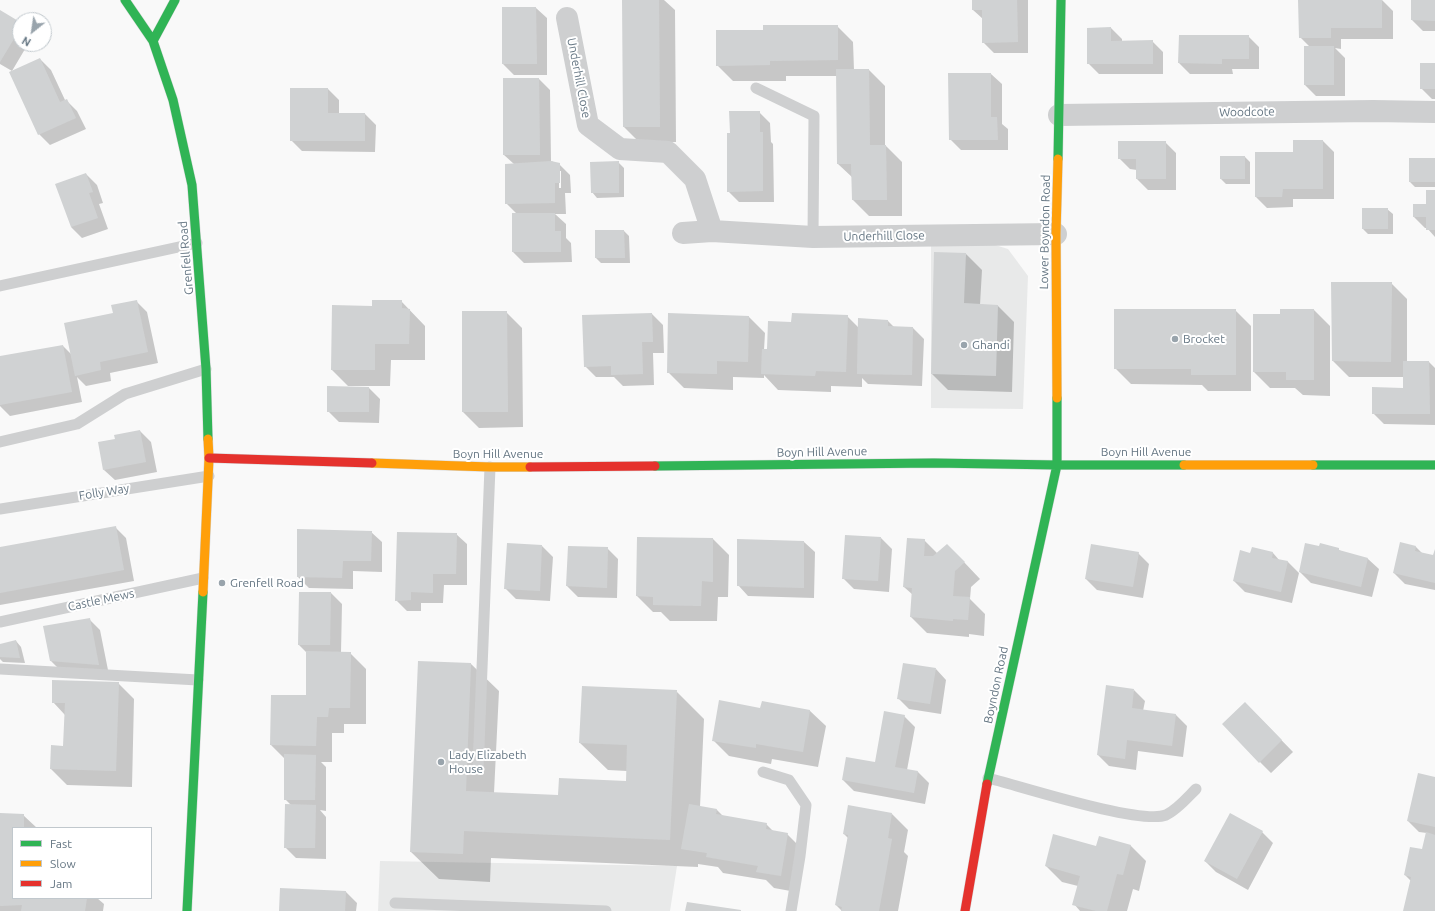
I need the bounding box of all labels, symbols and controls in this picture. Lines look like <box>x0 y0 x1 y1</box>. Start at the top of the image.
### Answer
north arrow <box>12 12 52 52</box>
text: N <box>20 34 33 49</box>
street label: Underhill Close <box>564 37 594 119</box>
street label: Woodcote <box>1219 104 1275 120</box>
street label: Lower Boyndon Road <box>1037 174 1053 290</box>
street label: Grenfell Road <box>176 221 196 295</box>
street label: Underhill Close <box>843 228 925 244</box>
place label: Brocket <box>1183 332 1225 346</box>
marker: Brocket <box>1170 334 1180 344</box>
place label: Ghandi <box>972 338 1010 352</box>
marker: Ghandi <box>959 340 969 350</box>
street label: Boyn Hill Avenue <box>777 444 867 460</box>
street label: Boyn Hill Avenue <box>1101 445 1191 459</box>
street label: Boyn Hill Avenue <box>453 447 543 461</box>
street label: Folly Way <box>78 481 130 503</box>
place label: Grenfell Road <box>230 576 304 590</box>
marker: Grenfell Road <box>217 578 227 588</box>
street label: Castle Mews <box>66 586 136 614</box>
street label: Boyndon Road <box>981 645 1011 725</box>
place label: Lady Elizabeth House <box>449 748 527 776</box>
marker: Lady Elizabeth House <box>436 757 446 767</box>
legend <box>12 827 152 899</box>
text: Fast <box>50 837 72 850</box>
text: Slow <box>50 857 76 870</box>
text: Jam <box>50 877 72 890</box>

